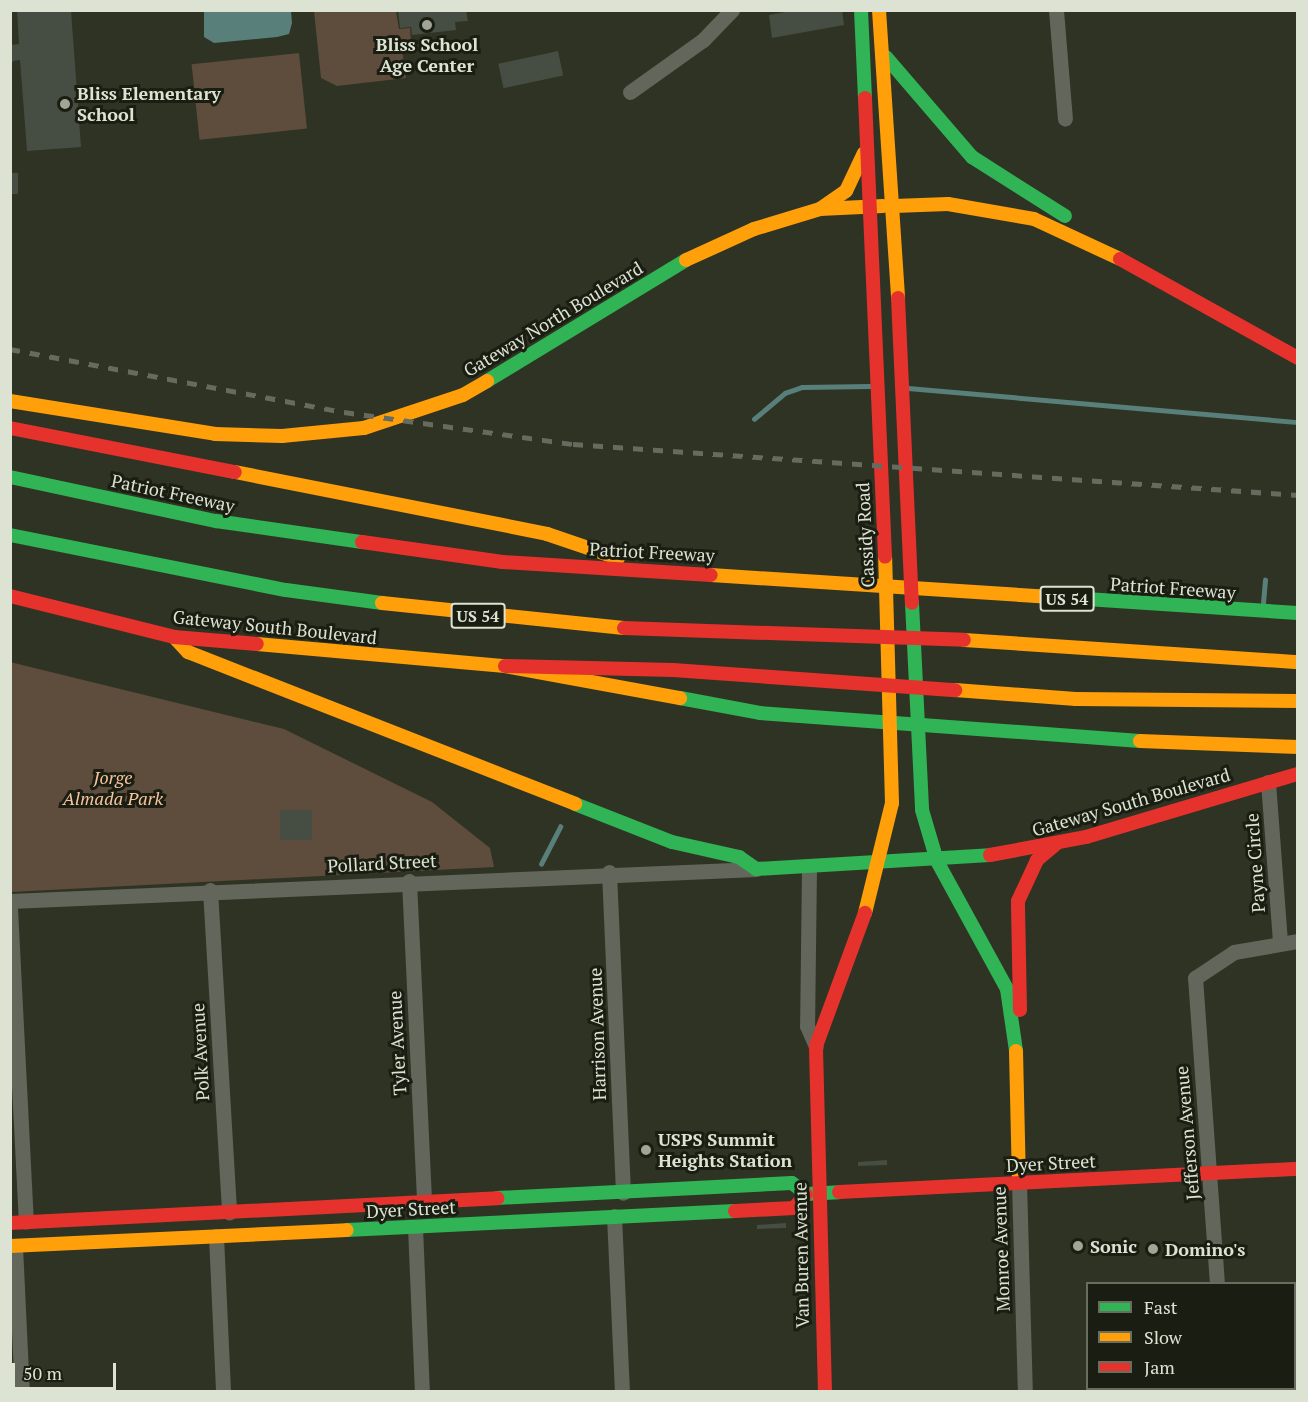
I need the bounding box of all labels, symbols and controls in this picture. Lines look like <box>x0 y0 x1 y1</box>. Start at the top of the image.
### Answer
marker: Bliss School Age Center <box>420 18 434 32</box>
place label: Bliss School Age Center <box>376 34 478 76</box>
place label: Bliss Elementary School <box>77 83 221 125</box>
marker: Bliss Elementary School <box>58 97 72 111</box>
street label: Gateway North Boulevard <box>460 257 646 381</box>
street label: Patriot Freeway <box>109 469 237 517</box>
street label: Cassidy Road <box>851 482 879 588</box>
street label: Patriot Freeway <box>589 538 715 566</box>
street label: Patriot Freeway <box>1110 573 1236 603</box>
road number: US 54 <box>1038 586 1096 612</box>
road number: US 54 <box>450 603 506 629</box>
street label: Gateway South Boulevard <box>172 606 378 648</box>
street label: Gateway South Boulevard <box>1029 763 1233 841</box>
park label: Jorge Almada Park <box>63 767 163 810</box>
street label: Payne Circle <box>1241 812 1269 914</box>
street label: Pollard Street <box>327 849 437 877</box>
street label: Harrison Avenue <box>584 967 610 1101</box>
street label: Tyler Avenue <box>383 990 411 1096</box>
street label: Polk Avenue <box>187 1002 213 1102</box>
street label: Jefferson Avenue <box>1170 1065 1204 1201</box>
place label: USPS Summit Heights Station <box>658 1129 792 1172</box>
marker: USPS Summit Heights Station <box>639 1143 653 1157</box>
street label: Dyer Street <box>1006 1150 1096 1176</box>
street label: Van Buren Avenue <box>789 1182 813 1328</box>
street label: Monroe Avenue <box>988 1186 1014 1312</box>
street label: Dyer Street <box>366 1196 456 1222</box>
place label: Sonic <box>1090 1235 1137 1257</box>
place label: Domino's <box>1165 1238 1245 1260</box>
marker: Sonic <box>1071 1239 1085 1253</box>
marker: Domino's <box>1146 1242 1160 1256</box>
legend <box>1086 1282 1296 1390</box>
text: Fast <box>1144 1295 1177 1319</box>
text: Slow <box>1144 1325 1182 1349</box>
scale bar <box>15 1351 118 1389</box>
text: Jam <box>1144 1355 1175 1379</box>
text: 50 m <box>23 1361 62 1385</box>

